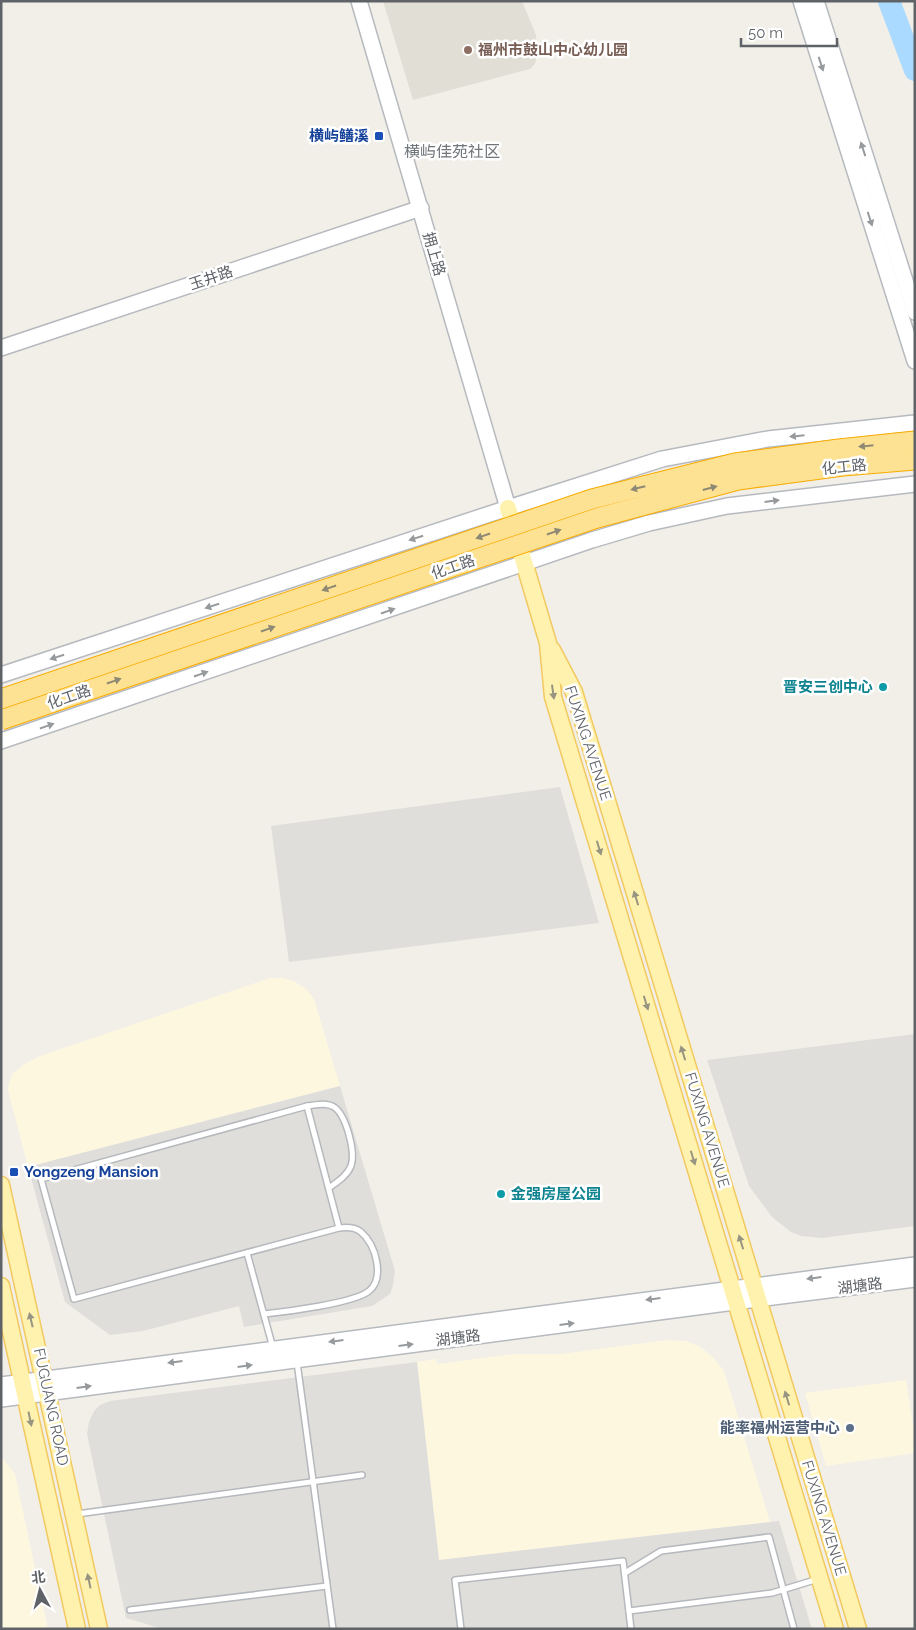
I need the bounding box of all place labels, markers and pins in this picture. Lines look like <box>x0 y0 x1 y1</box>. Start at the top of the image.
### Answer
place label: 福州市鼓山中心幼儿园 <box>478 41 628 59</box>
marker: 福州市鼓山中心幼儿园 <box>462 44 474 56</box>
place label: 横屿鳝溪 <box>309 127 369 145</box>
marker: 横屿鳝溪 <box>373 130 385 142</box>
place label: 晋安三创中心 <box>783 678 873 696</box>
marker: 晋安三创中心 <box>877 681 889 693</box>
place label: Yongzeng Mansion <box>24 1163 159 1181</box>
marker: Yongzeng Mansion <box>8 1166 20 1178</box>
place label: 金强房屋公园 <box>511 1185 601 1203</box>
marker: 金强房屋公园 <box>495 1188 507 1200</box>
place label: 能率福州运营中心 <box>720 1419 840 1437</box>
marker: 能率福州运营中心 <box>844 1422 856 1434</box>

